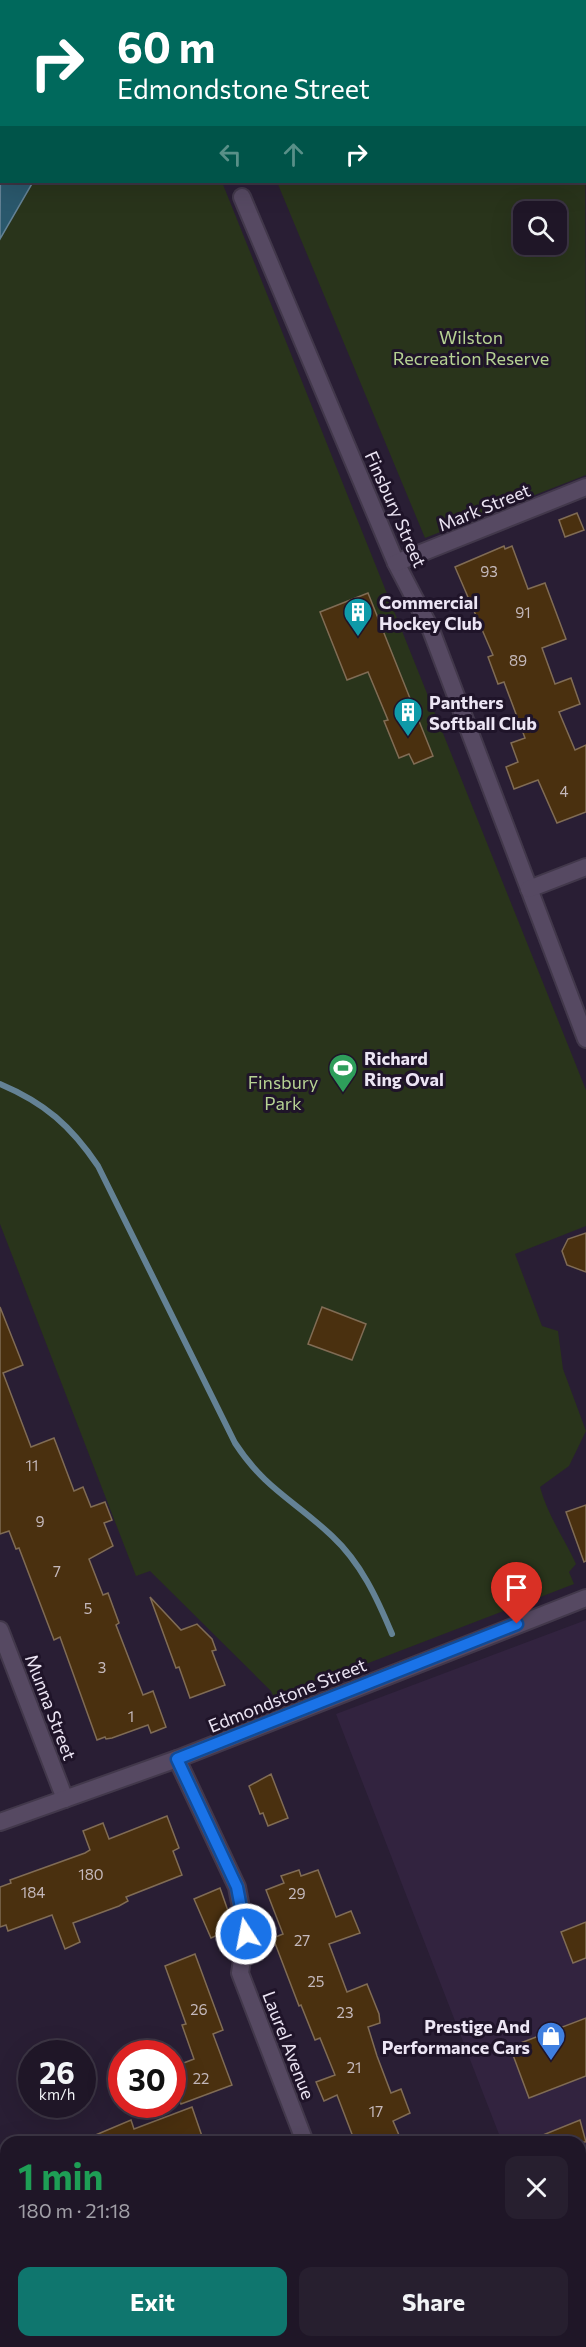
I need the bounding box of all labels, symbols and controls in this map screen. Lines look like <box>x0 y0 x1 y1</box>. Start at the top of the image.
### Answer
text: 60 m <box>117 20 216 72</box>
icon: right <box>18 24 96 102</box>
text: Edmondstone Street <box>117 72 370 105</box>
icon: left <box>214 138 247 171</box>
icon: ahead <box>277 138 310 171</box>
icon: right <box>340 138 373 171</box>
map controls <box>513 201 567 255</box>
button: search <box>513 201 567 255</box>
park label: Wilston Recreation Reserve <box>393 326 549 369</box>
street label: Finsbury Street <box>361 447 431 571</box>
street label: Mark Street <box>435 478 533 536</box>
house number: 93 <box>480 562 498 580</box>
place label: Commercial Hockey Club <box>379 591 483 634</box>
building icon: Commercial Hockey Club <box>342 596 374 638</box>
house number: 91 <box>515 603 531 621</box>
house number: 89 <box>509 651 527 669</box>
place label: Panthers Softball Club <box>429 691 537 734</box>
building icon: Panthers Softball Club <box>392 696 424 738</box>
house number: 4 <box>560 782 569 800</box>
place label: Richard Ring Oval <box>364 1047 444 1090</box>
sports icon: Richard Ring Oval <box>327 1052 359 1094</box>
park label: Finsbury Park <box>248 1071 318 1114</box>
house number: 11 <box>26 1456 38 1474</box>
house number: 9 <box>35 1512 45 1530</box>
house number: 7 <box>53 1562 61 1580</box>
pin <box>491 1562 542 1624</box>
icon: arrive <box>500 1571 533 1604</box>
house number: 5 <box>84 1599 92 1617</box>
street label: Munna Street <box>21 1651 81 1763</box>
street label: Edmondstone Street <box>205 1653 369 1737</box>
house number: 3 <box>98 1658 106 1676</box>
house number: 1 <box>128 1707 134 1725</box>
house number: 180 <box>78 1865 104 1883</box>
house number: 184 <box>21 1883 45 1901</box>
house number: 29 <box>288 1884 306 1902</box>
position arrow <box>214 1902 278 1966</box>
house number: 27 <box>294 1931 310 1949</box>
house number: 25 <box>308 1972 324 1990</box>
street label: Laurel Avenue <box>258 1988 320 2102</box>
house number: 26 <box>190 2000 208 2018</box>
house number: 23 <box>337 2003 353 2021</box>
place label: Prestige And Performance Cars <box>382 2015 530 2058</box>
shop icon: Prestige And Performance Cars <box>535 2020 567 2062</box>
speed limit sign: 30 <box>108 2040 186 2118</box>
text: 26 <box>39 2053 75 2090</box>
house number: 21 <box>347 2058 361 2076</box>
house number: 22 <box>193 2069 209 2087</box>
text: km/h <box>39 2085 75 2103</box>
house number: 17 <box>369 2102 383 2120</box>
text: 1 min <box>18 2153 103 2197</box>
button: close <box>505 2156 568 2219</box>
text: 180 m · 21:18 <box>18 2198 130 2222</box>
button: Exit <box>18 2267 287 2336</box>
button: Share <box>299 2267 568 2336</box>

